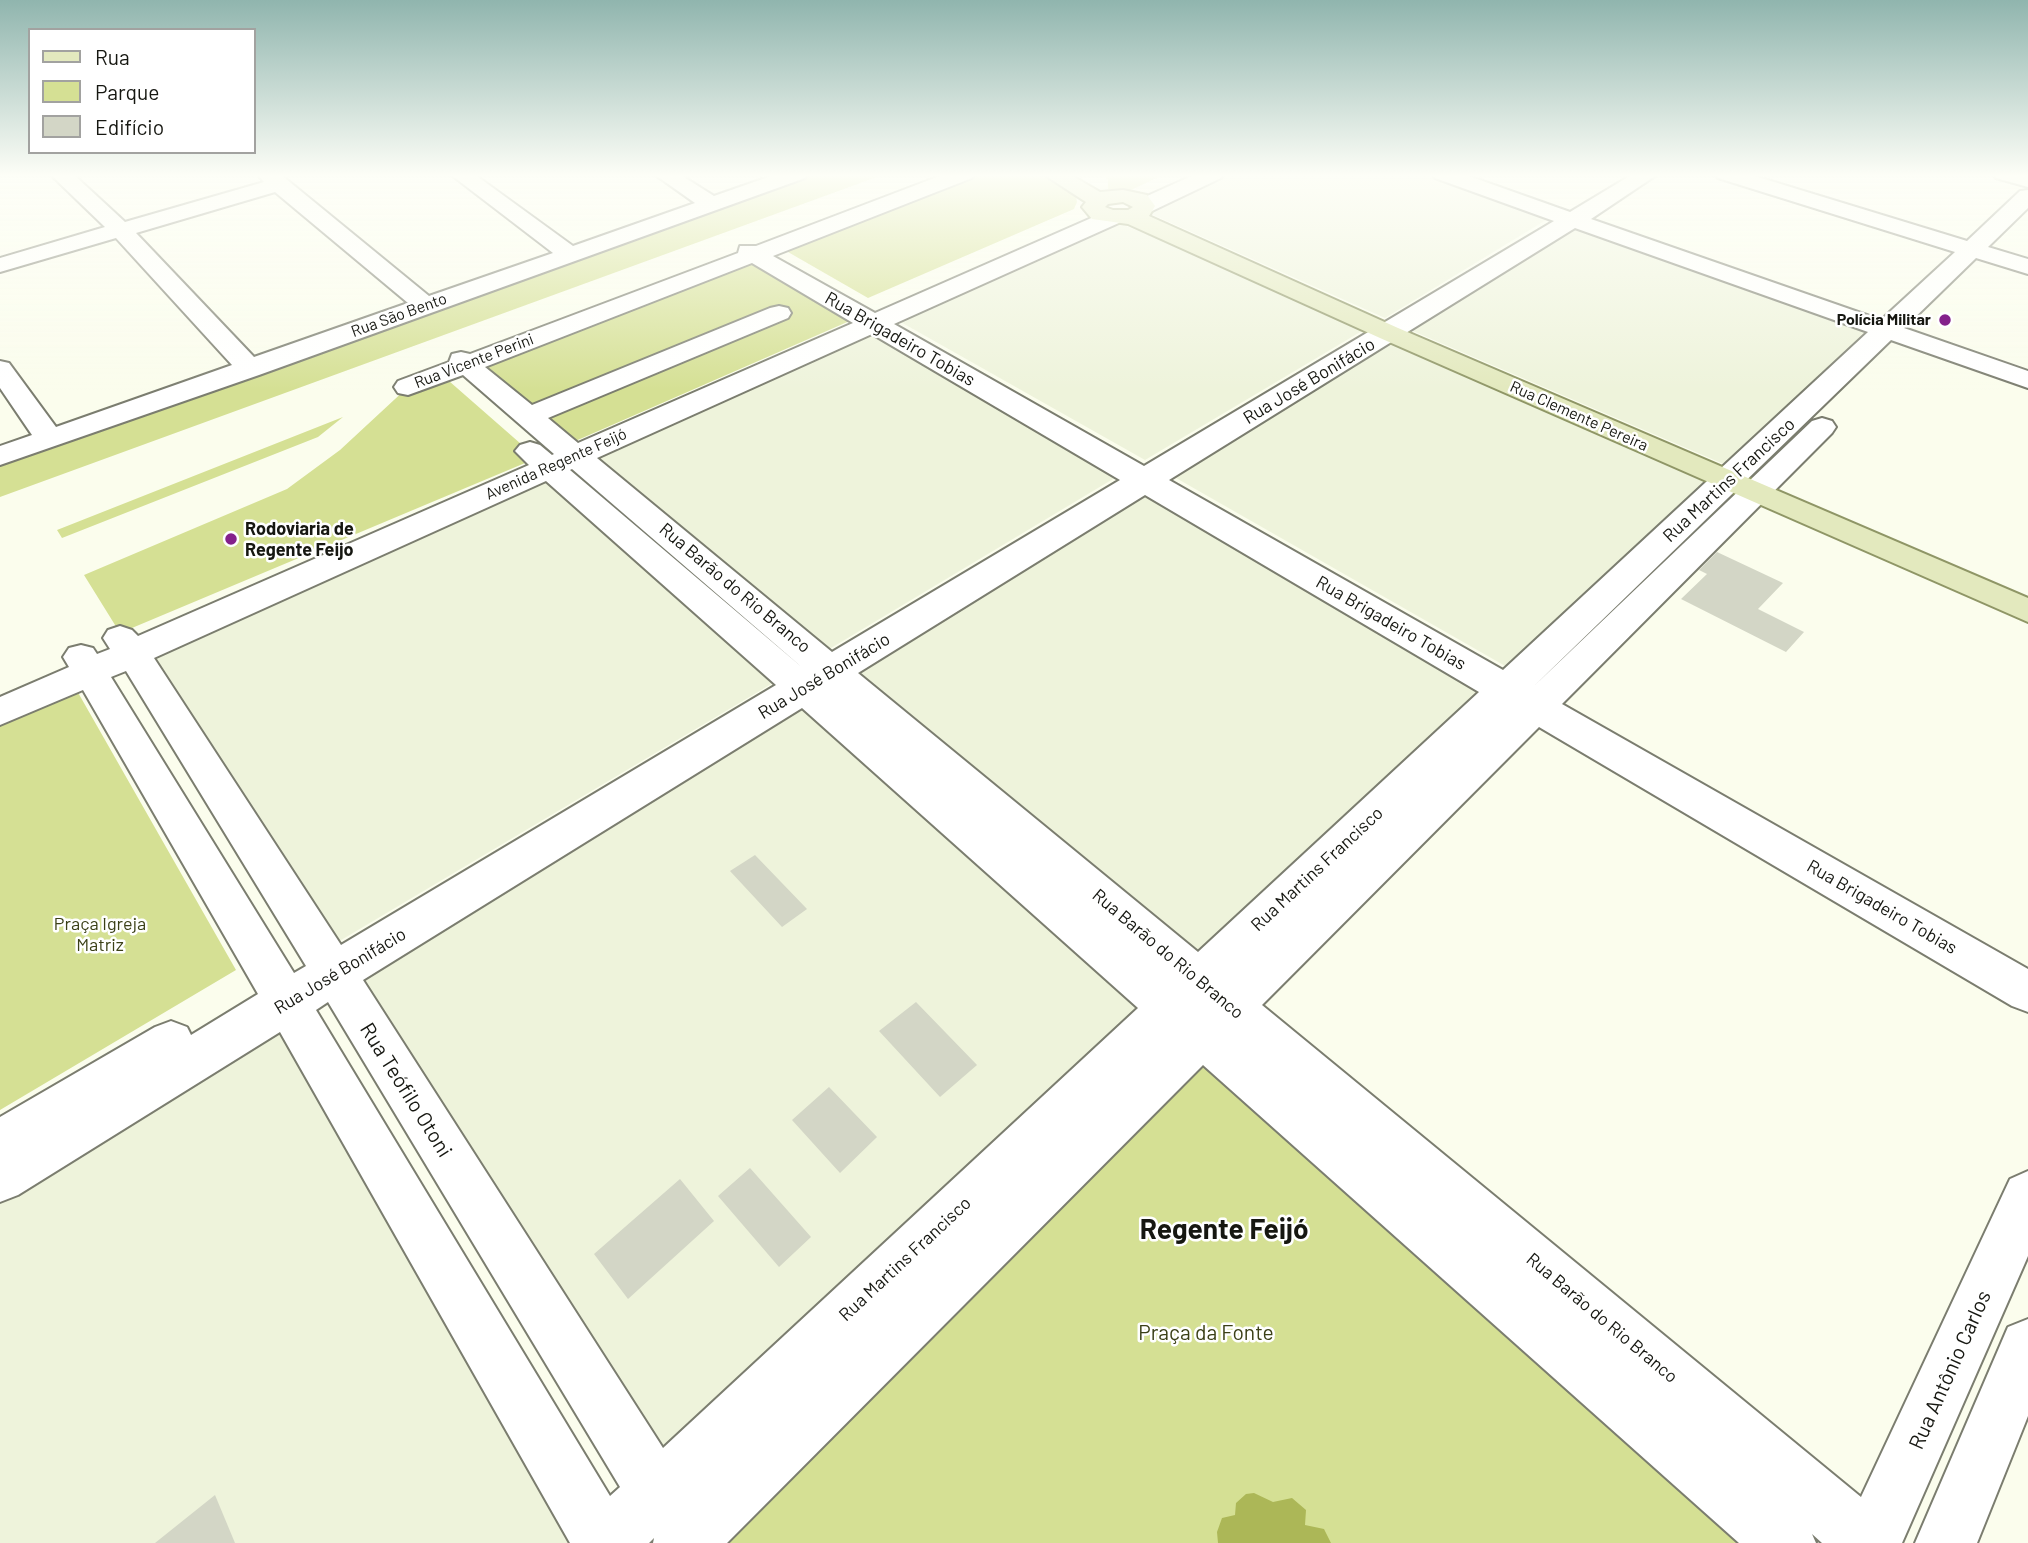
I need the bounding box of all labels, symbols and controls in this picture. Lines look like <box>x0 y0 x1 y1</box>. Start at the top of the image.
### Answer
legend <box>28 28 256 154</box>
text: Rua <box>95 44 130 69</box>
text: Parque <box>95 79 160 104</box>
text: Edifício <box>95 114 164 139</box>
street label: Rua Brigadeiro Tobias <box>821 287 979 391</box>
street label: Rua São Bento <box>348 289 450 341</box>
place label: Polícia Militar <box>1837 310 1931 330</box>
marker: Polícia Militar <box>1937 312 1953 328</box>
street label: Rua Vicente Perini <box>412 329 536 393</box>
street label: Rua José Bonifácio <box>1239 333 1379 429</box>
street label: Rua Clemente Pereira <box>1507 377 1651 455</box>
street label: Rua Martins Francisco <box>1659 413 1799 547</box>
street label: Avenida Regente Feijó <box>482 424 630 504</box>
place label: Rodoviaria de Regente Feijo <box>245 518 354 560</box>
street label: Rua Barão do Rio Branco <box>655 518 815 658</box>
marker: Rodoviaria de Regente Feijo <box>223 531 239 547</box>
street label: Rua Brigadeiro Tobias <box>1312 571 1470 675</box>
street label: Rua José Bonifácio <box>754 628 894 724</box>
street label: Rua Martins Francisco <box>1247 802 1387 936</box>
street label: Rua Brigadeiro Tobias <box>1803 855 1961 959</box>
street label: Rua Barão do Rio Branco <box>1088 884 1248 1024</box>
park label: Praça Igreja Matriz <box>54 913 146 956</box>
street label: Rua José Bonifácio <box>270 923 410 1019</box>
street label: Rua Teófilo Otoni <box>355 1018 457 1162</box>
street label: Rua Martins Francisco <box>835 1192 975 1326</box>
district label: Regente Feijó <box>1140 1213 1308 1247</box>
street label: Rua Barão do Rio Branco <box>1522 1248 1682 1388</box>
street label: Rua Antônio Carlos <box>1904 1287 1996 1453</box>
park label: Praça da Fonte <box>1138 1320 1274 1346</box>

